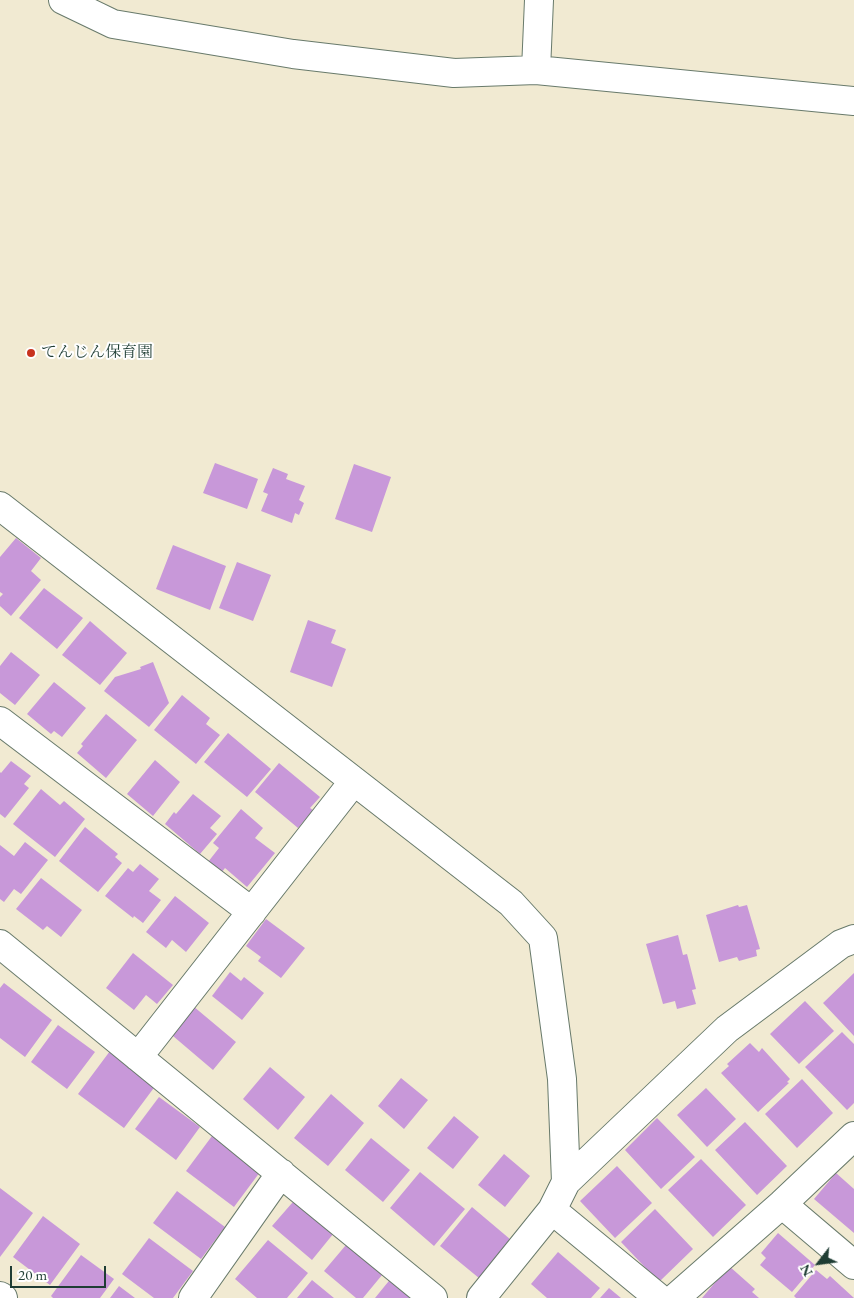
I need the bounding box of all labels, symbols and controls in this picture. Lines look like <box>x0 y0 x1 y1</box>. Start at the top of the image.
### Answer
place label: てんじん保育園 <box>41 343 153 363</box>
marker: てんじん保育園 <box>25 347 37 359</box>
north arrow <box>794 1238 844 1288</box>
scale bar <box>12 1256 109 1288</box>
text: N <box>795 1261 817 1280</box>
text: 20 m <box>18 1265 47 1284</box>

